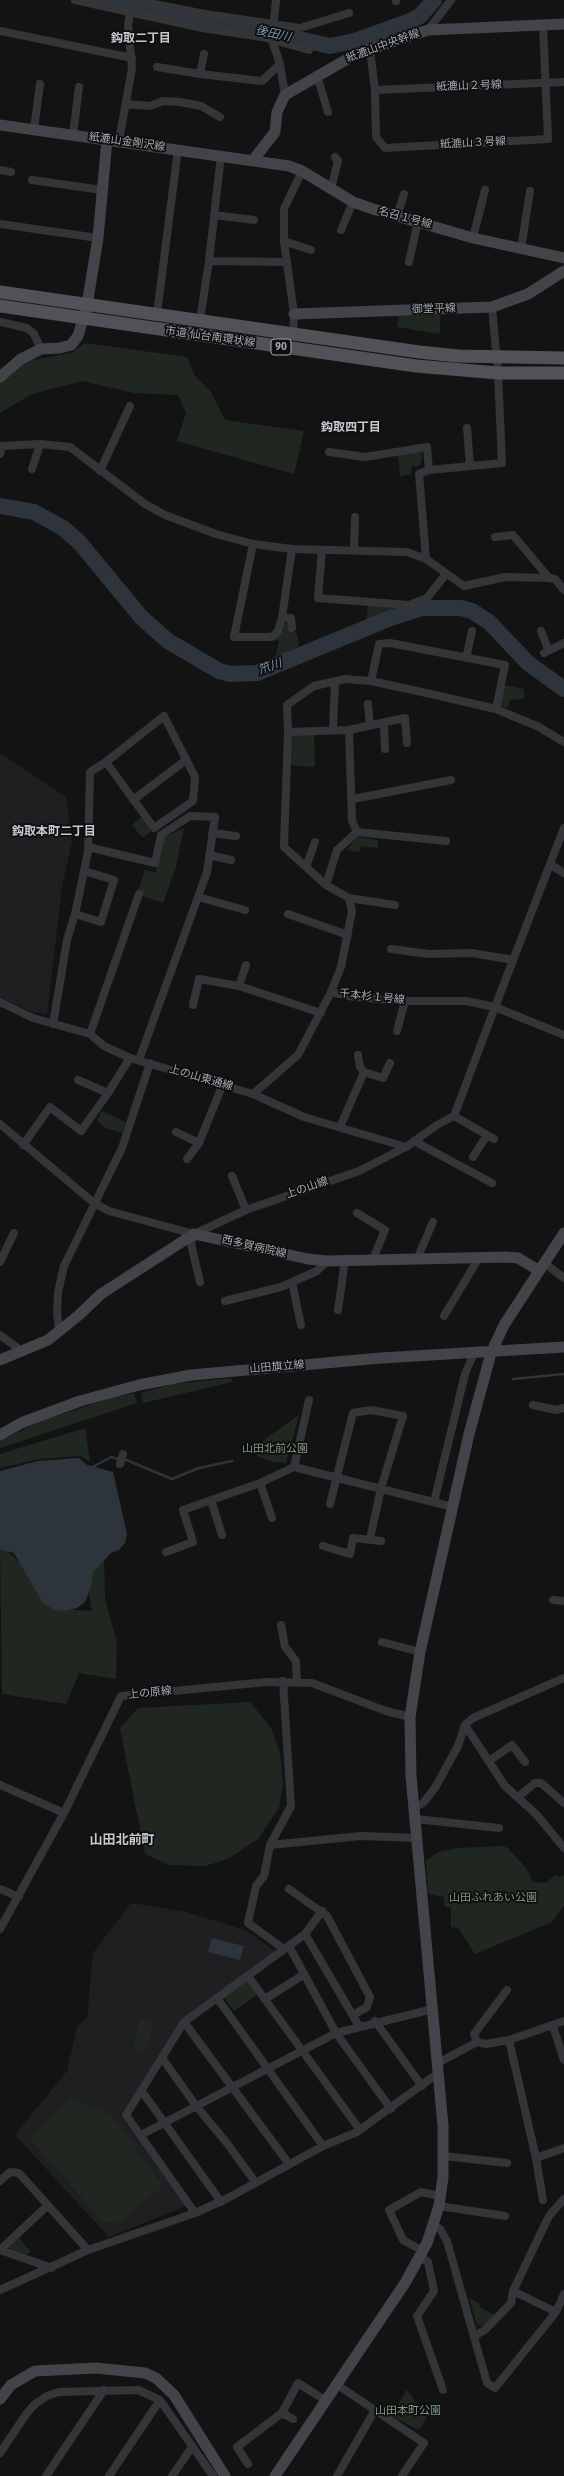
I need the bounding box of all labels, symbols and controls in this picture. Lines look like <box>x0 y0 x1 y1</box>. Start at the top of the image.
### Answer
water label: 後田川 <box>254 23 292 45</box>
street label: 紙漉山中央幹線 <box>345 27 421 65</box>
district label: 鈎取二丁目 <box>111 32 171 46</box>
street label: 紙漉山２号線 <box>436 78 502 94</box>
street label: 紙漉山金剛沢線 <box>88 130 166 154</box>
street label: 紙漉山３号線 <box>440 135 506 151</box>
street label: 名召１号線 <box>377 205 433 231</box>
street label: 御堂平線 <box>412 302 456 316</box>
street label: 市道 仙台南環状線 <box>164 324 256 350</box>
road number: 90 <box>271 339 291 355</box>
district label: 鈎取四丁目 <box>321 421 381 435</box>
water label: 笊川 <box>256 656 284 678</box>
district label: 鈎取本町二丁目 <box>12 825 96 839</box>
street label: 千本杉１号線 <box>338 987 406 1007</box>
street label: 上の山東通線 <box>167 1063 235 1093</box>
street label: 上の山線 <box>284 1175 330 1201</box>
street label: 西多賀病院線 <box>220 1233 288 1261</box>
street label: 山田旗立線 <box>249 1358 305 1376</box>
park label: 山田北前公園 <box>242 1442 308 1456</box>
street label: 上の原線 <box>127 1684 173 1702</box>
district label: 山田北前町 <box>90 1832 154 1848</box>
park label: 山田ふれあい公園 <box>449 1891 537 1905</box>
park label: 山田本町公園 <box>375 2404 441 2418</box>

